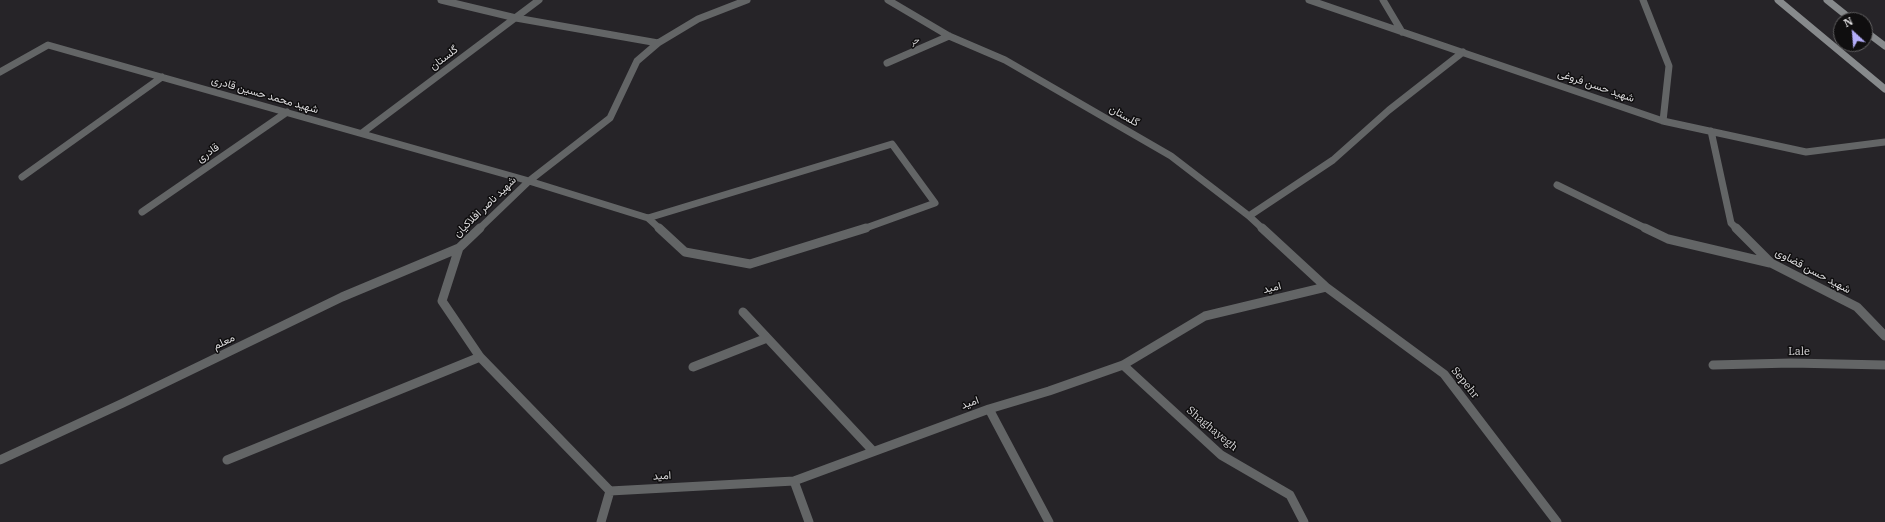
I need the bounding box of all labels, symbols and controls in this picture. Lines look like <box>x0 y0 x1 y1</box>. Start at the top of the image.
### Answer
north arrow <box>1833 12 1873 52</box>
text: N <box>1841 14 1855 30</box>
street label: حر <box>909 34 921 48</box>
street label: گلستان <box>427 43 461 73</box>
street label: شهید حسن فروغی <box>1556 67 1636 105</box>
street label: شهید محمد حسین قادری <box>210 73 320 117</box>
street label: گلستان <box>1107 102 1141 130</box>
street label: قادری <box>194 141 222 165</box>
street label: شهید ناصر افلاکیان <box>451 174 519 240</box>
street label: شهید حسن قضاوی <box>1773 246 1853 296</box>
street label: امید <box>1262 279 1282 297</box>
street label: معلم <box>211 331 237 353</box>
street label: Lale <box>1788 345 1810 359</box>
street label: Sepehr <box>1448 365 1482 401</box>
street label: امید <box>959 394 981 412</box>
street label: Shaghayegh <box>1184 404 1240 454</box>
street label: امید <box>653 469 671 483</box>

